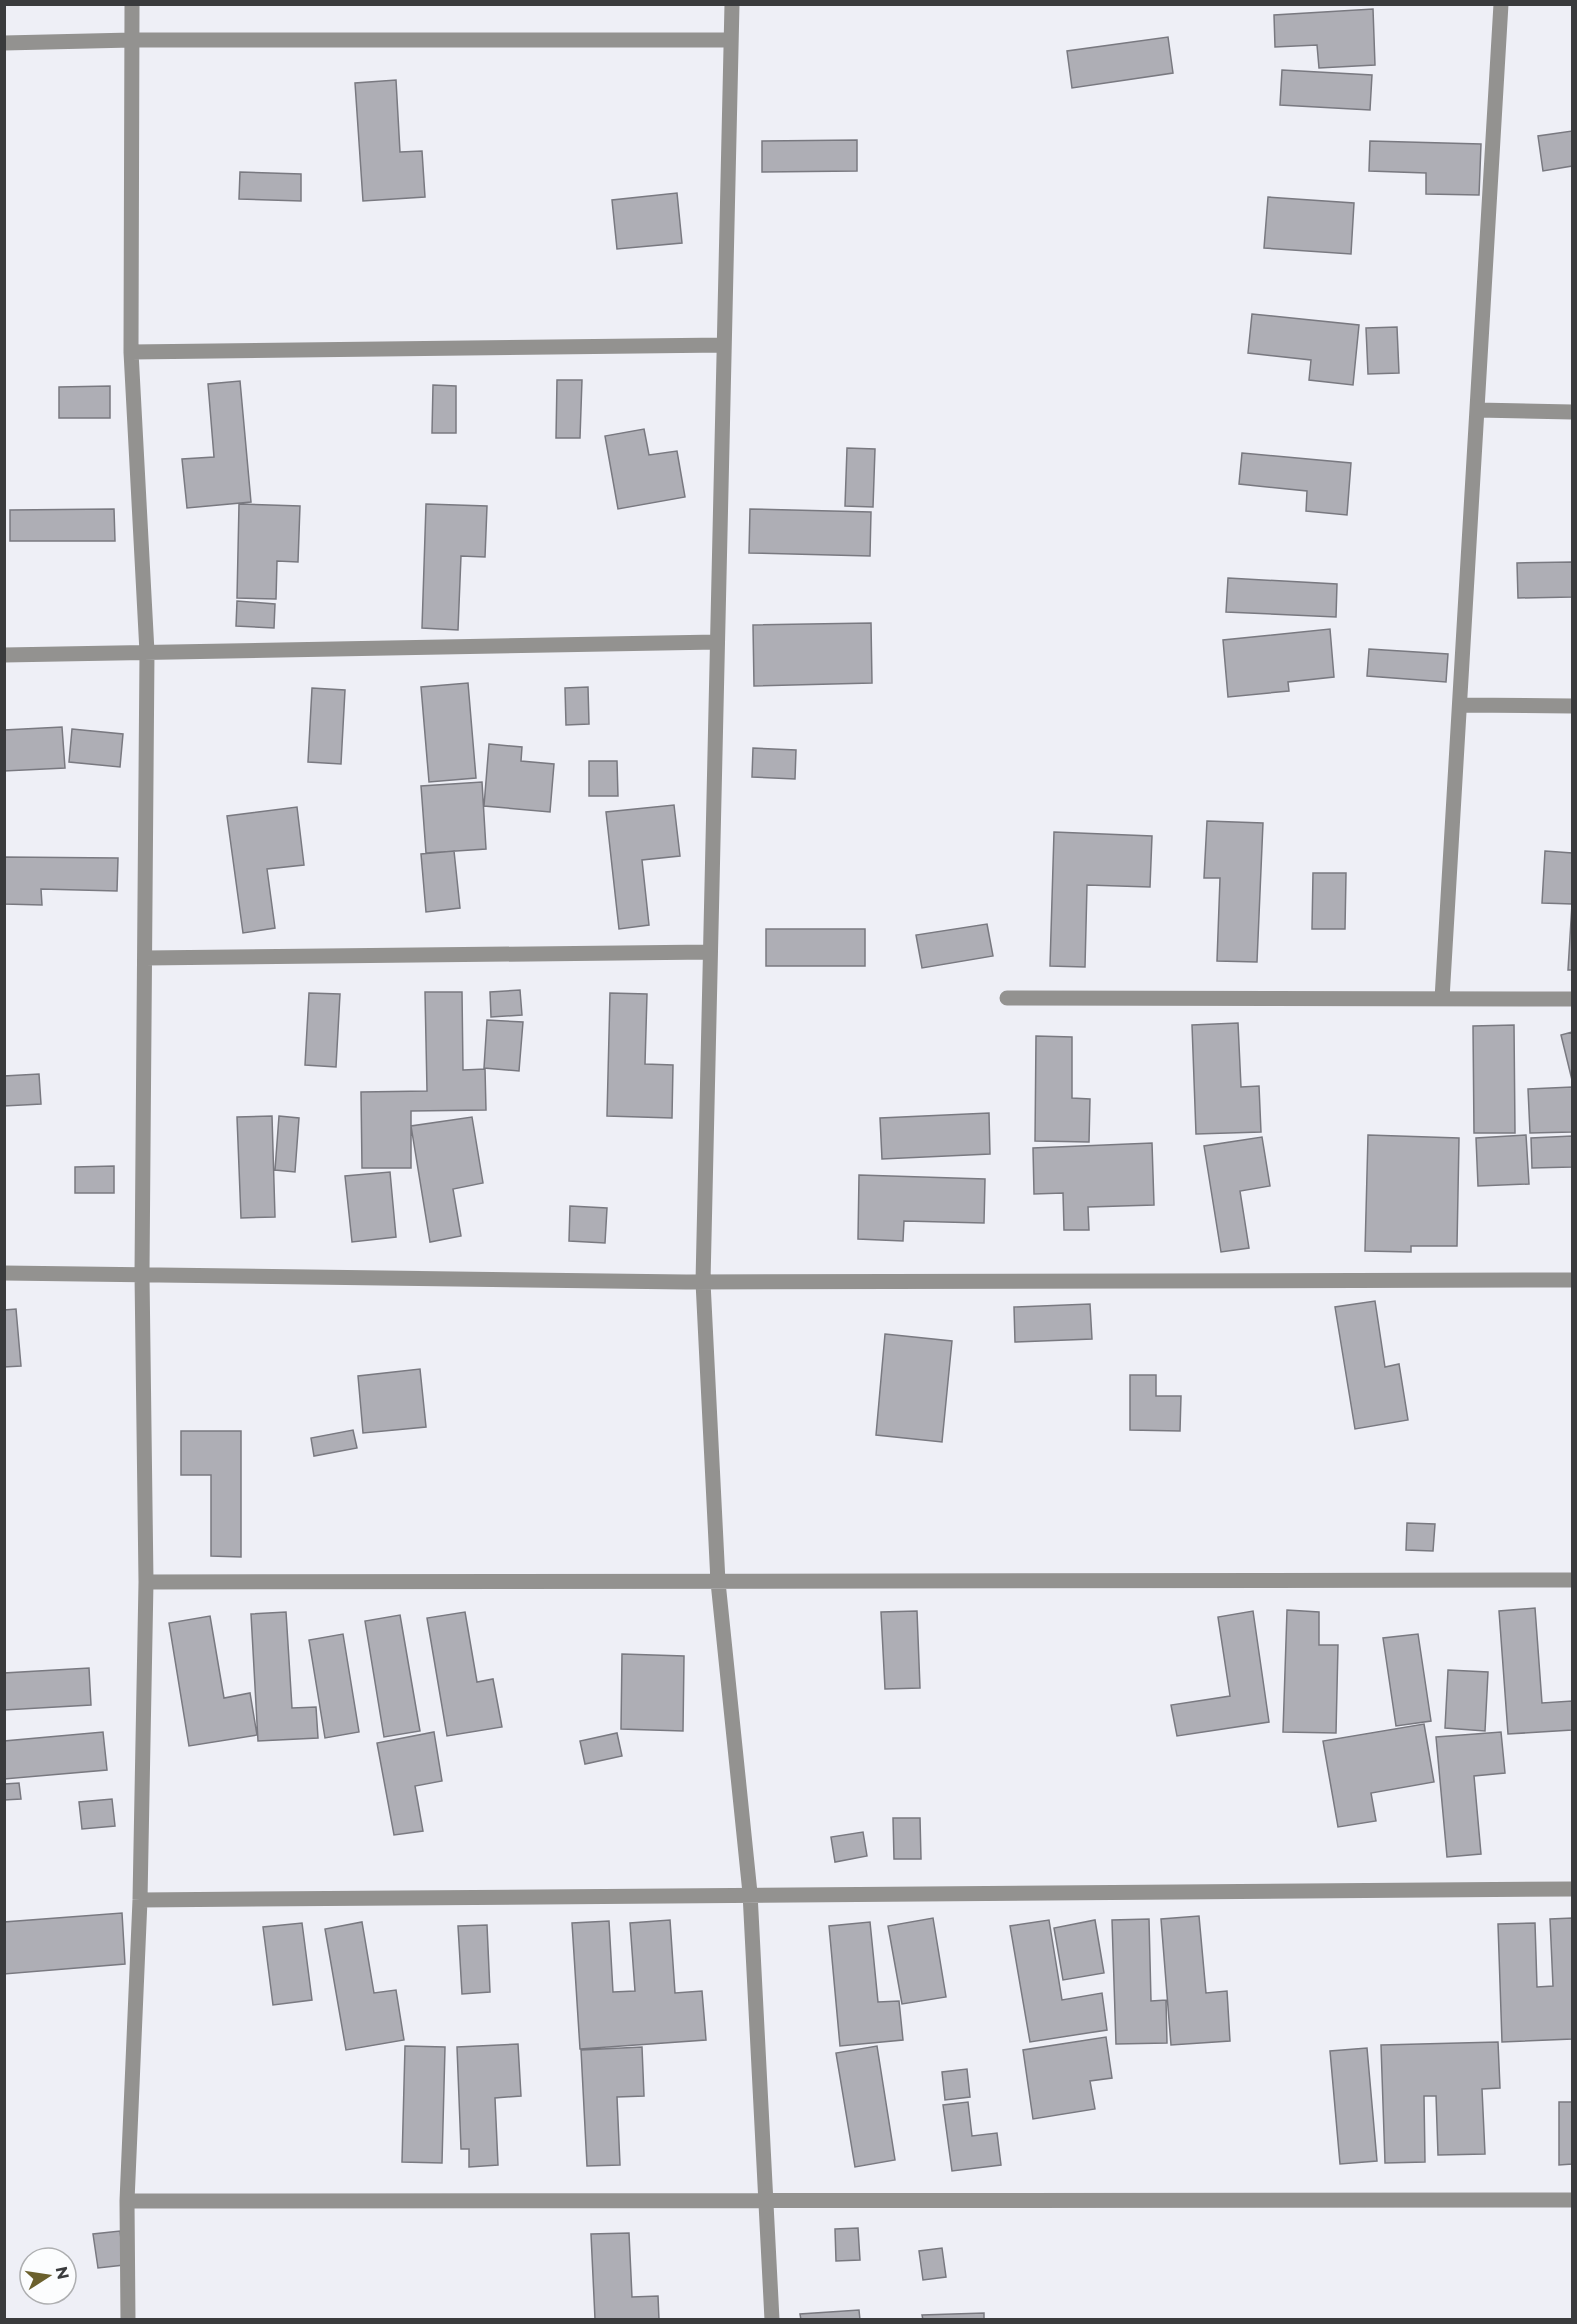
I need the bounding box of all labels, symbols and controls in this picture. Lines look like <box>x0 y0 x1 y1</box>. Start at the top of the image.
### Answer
north arrow <box>18 2246 78 2306</box>
text: N <box>52 2265 73 2281</box>

